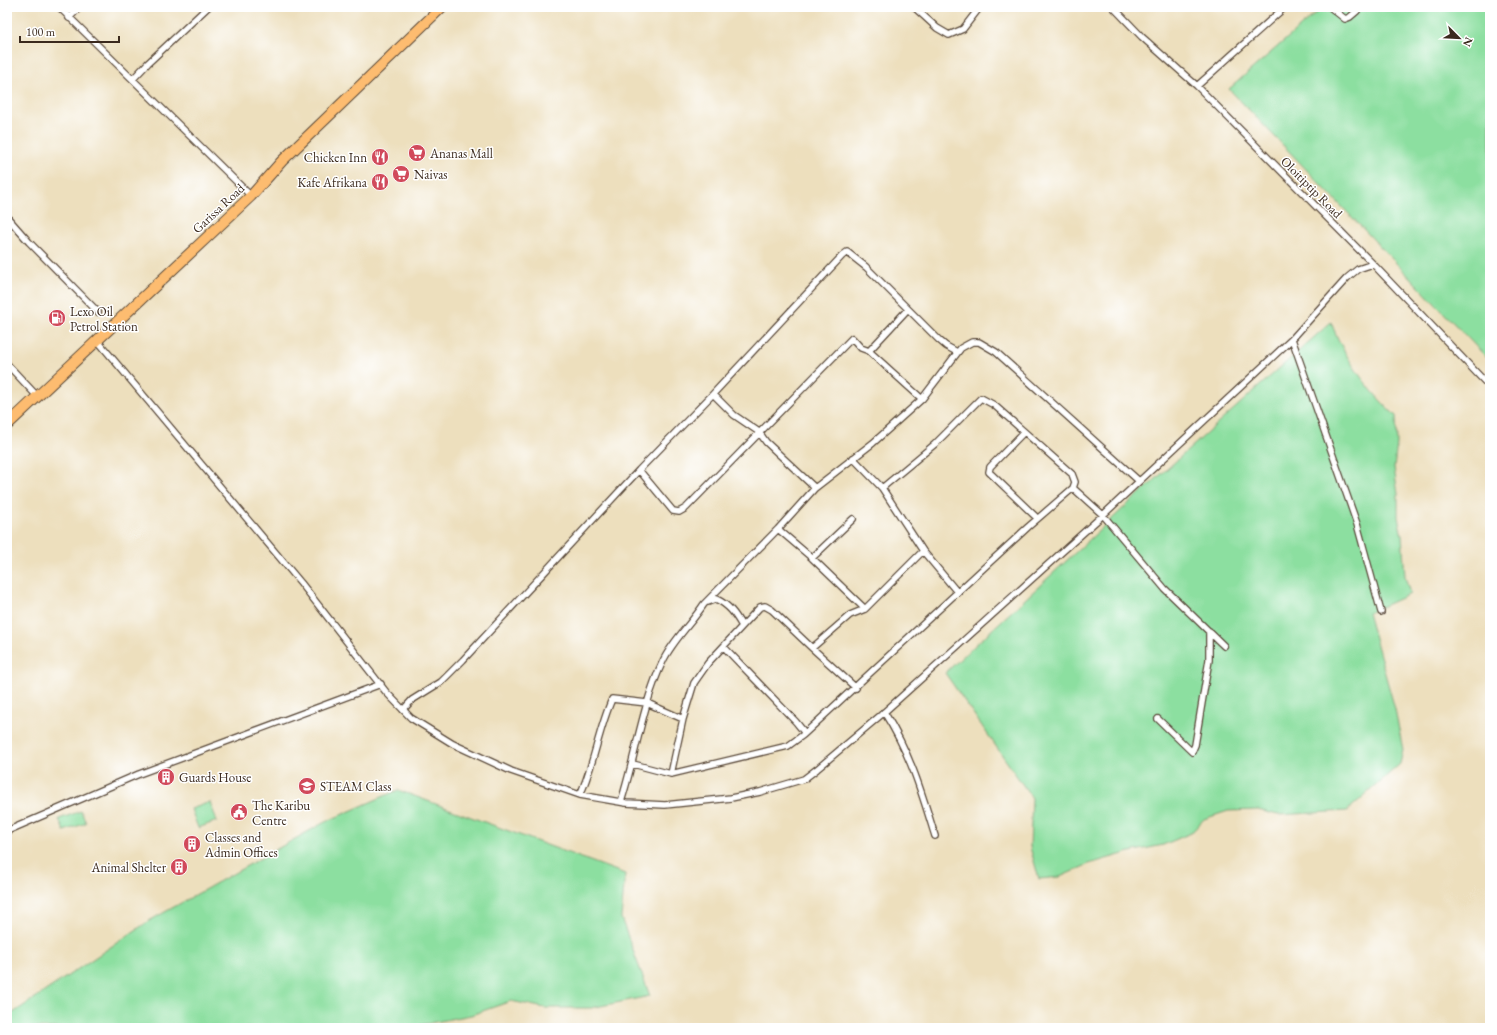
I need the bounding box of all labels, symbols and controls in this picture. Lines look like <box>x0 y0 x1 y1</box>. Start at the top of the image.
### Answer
scale bar <box>20 18 119 44</box>
north arrow <box>1439 18 1479 58</box>
text: 100 m <box>26 24 56 40</box>
text: N <box>1460 35 1476 49</box>
supermarket icon: Ananas Mall <box>407 143 427 163</box>
place label: Ananas Mall <box>429 145 493 162</box>
restaurant icon: Chicken Inn <box>370 147 390 167</box>
place label: Chicken Inn <box>304 149 367 166</box>
street label: Oloitiptip Road <box>1277 153 1346 222</box>
supermarket icon: Naivas <box>391 164 411 184</box>
place label: Naivas <box>414 166 448 183</box>
restaurant icon: Kafe Afrikana <box>370 172 390 192</box>
place label: Kafe Afrikana <box>297 174 368 191</box>
street label: Garissa Road <box>189 179 248 237</box>
place label: Lexo Oil Petrol Station <box>70 303 138 335</box>
fuel station icon: Lexo Oil Petrol Station <box>47 308 67 328</box>
building icon: Guards House <box>156 767 176 787</box>
place label: Guards House <box>179 769 251 786</box>
school or university icon: STEAM Class <box>297 776 317 796</box>
place label: STEAM Class <box>320 778 391 795</box>
place label: The Karibu Centre <box>252 797 310 829</box>
public building icon: The Karibu Centre <box>229 802 249 822</box>
place label: Classes and Admin Offices <box>204 829 278 861</box>
building icon: Classes and Admin Offices <box>182 834 202 854</box>
building icon: Animal Shelter <box>169 857 189 877</box>
place label: Animal Shelter <box>91 859 167 876</box>

